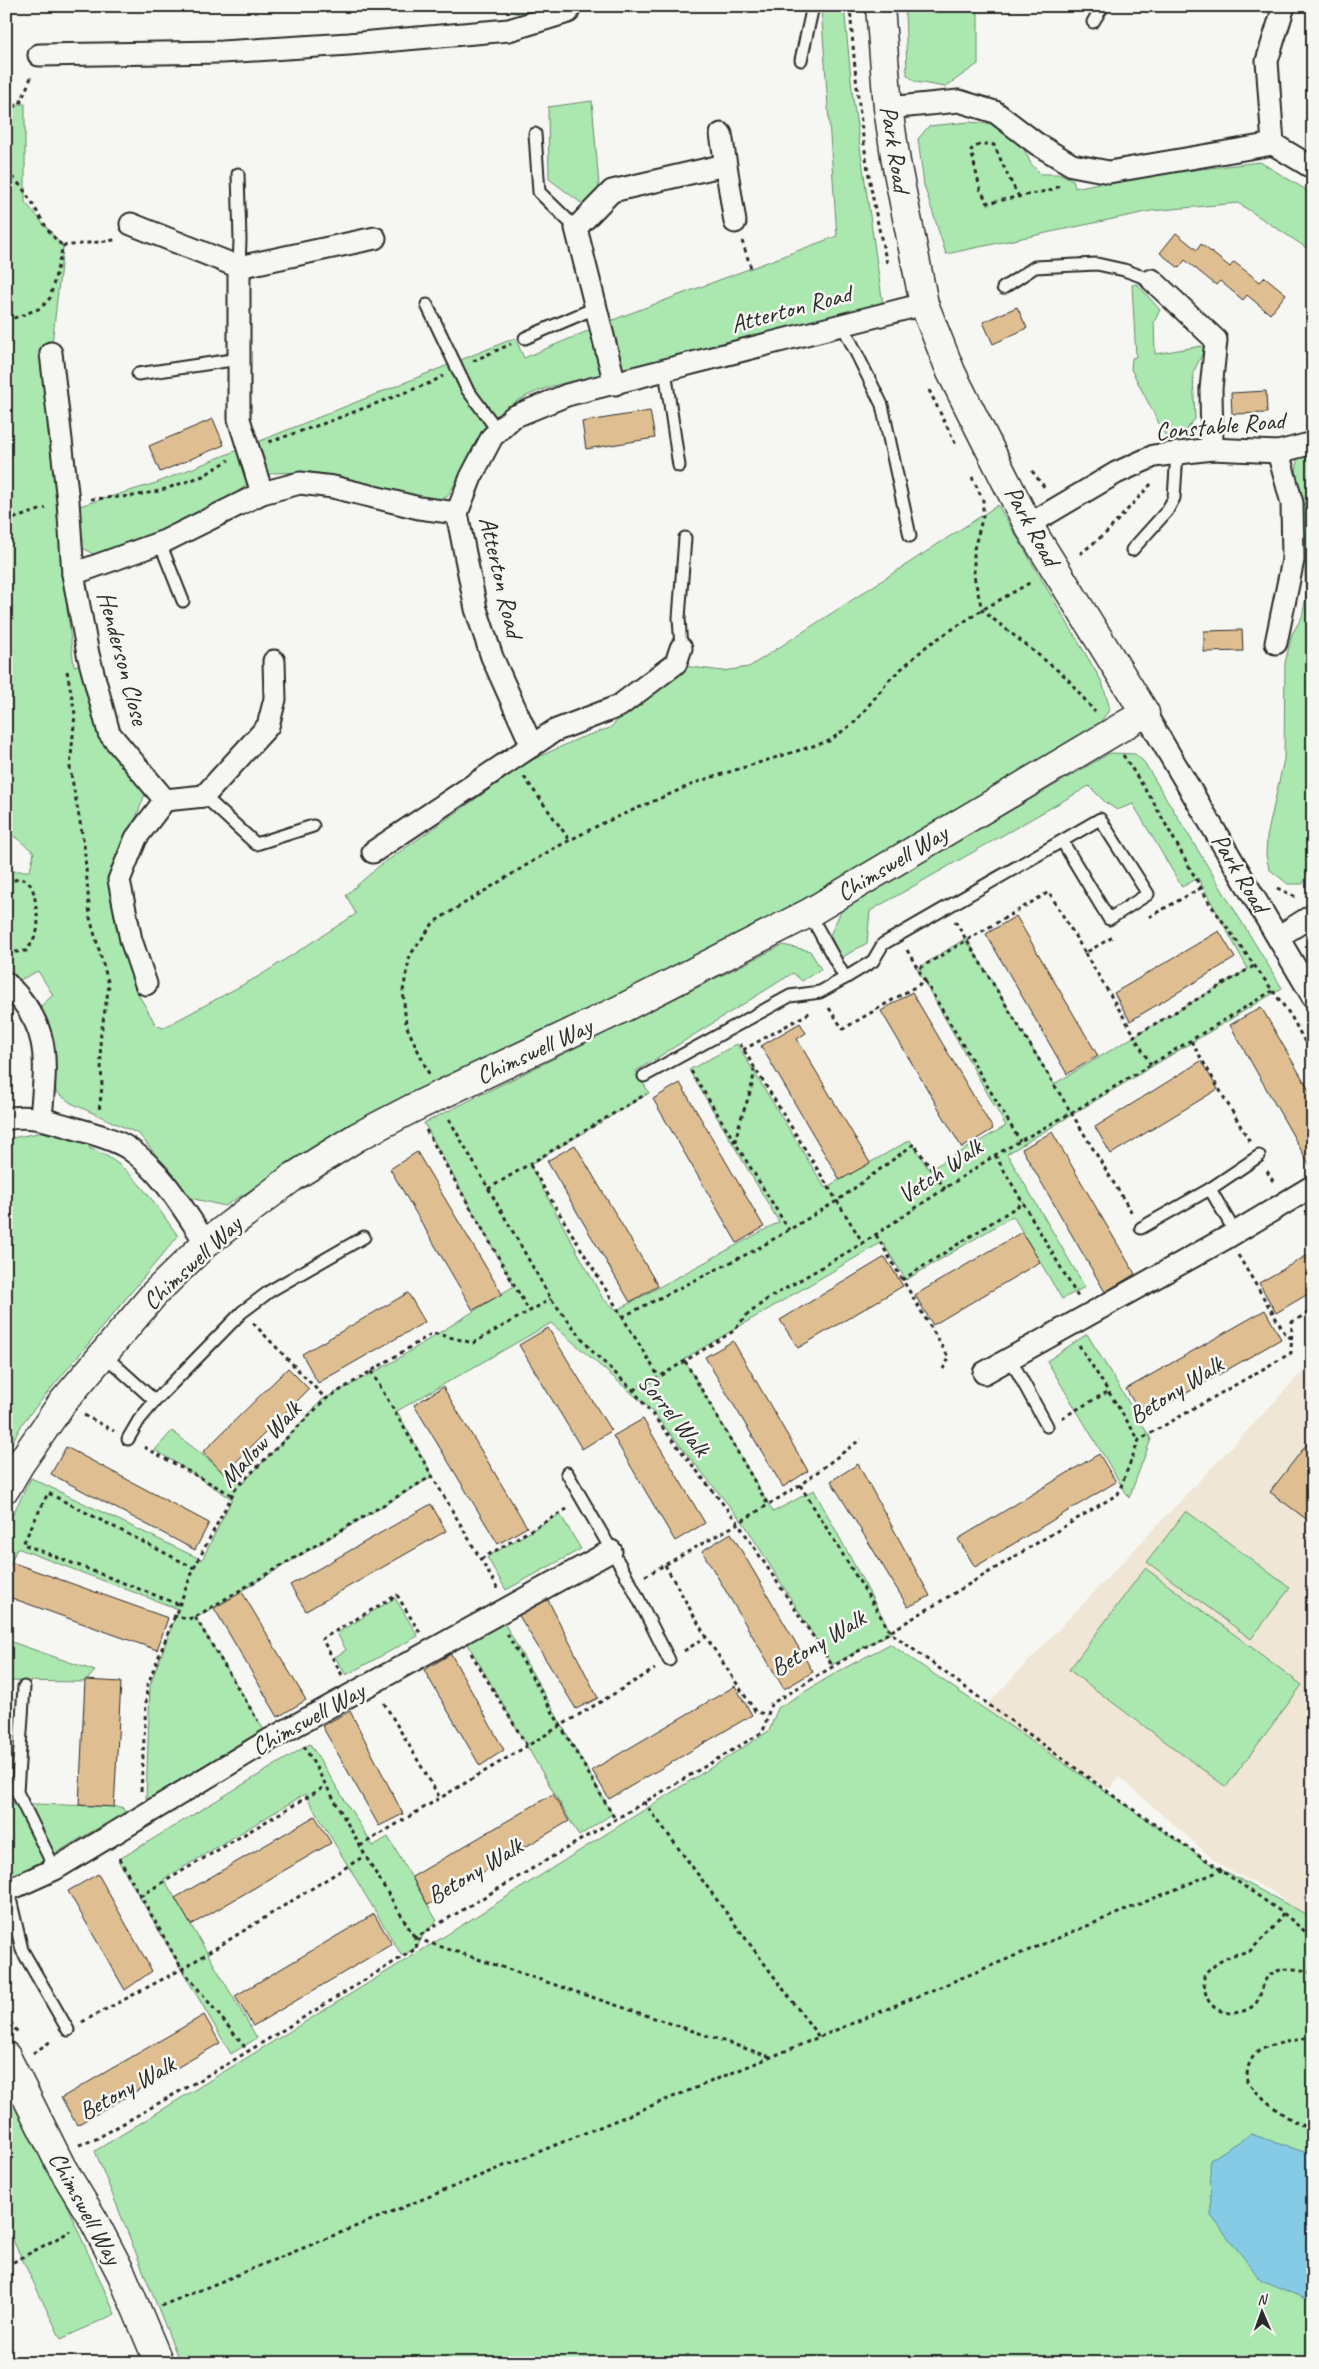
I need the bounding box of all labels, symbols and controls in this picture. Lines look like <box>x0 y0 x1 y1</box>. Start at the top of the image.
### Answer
street label: Park Road <box>872 104 918 198</box>
street label: Atterton Road <box>727 277 858 340</box>
street label: Constable Road <box>1154 404 1289 448</box>
street label: Park Road <box>997 480 1069 575</box>
street label: Atterton Road <box>472 513 531 644</box>
street label: Henderson Close <box>90 588 157 730</box>
street label: Chimswell Way <box>831 816 956 909</box>
street label: Park Road <box>1204 827 1278 921</box>
street label: Chimswell Way <box>471 1009 599 1092</box>
street label: Vetch Walk <box>891 1130 990 1211</box>
street label: Chimswell Way <box>136 1207 250 1317</box>
street label: Betony Walk <box>1123 1347 1231 1432</box>
street label: Sorrel Walk <box>630 1367 719 1465</box>
street label: Mallow Walk <box>212 1393 309 1494</box>
street label: Betony Walk <box>764 1601 873 1684</box>
street label: Chimswell Way <box>246 1674 372 1763</box>
street label: Betony Walk <box>421 1829 530 1912</box>
street label: Betony Walk <box>73 2047 183 2128</box>
street label: Chimswell Way <box>41 2146 130 2272</box>
north arrow <box>1236 2286 1286 2336</box>
text: N <box>1257 2291 1269 2308</box>

